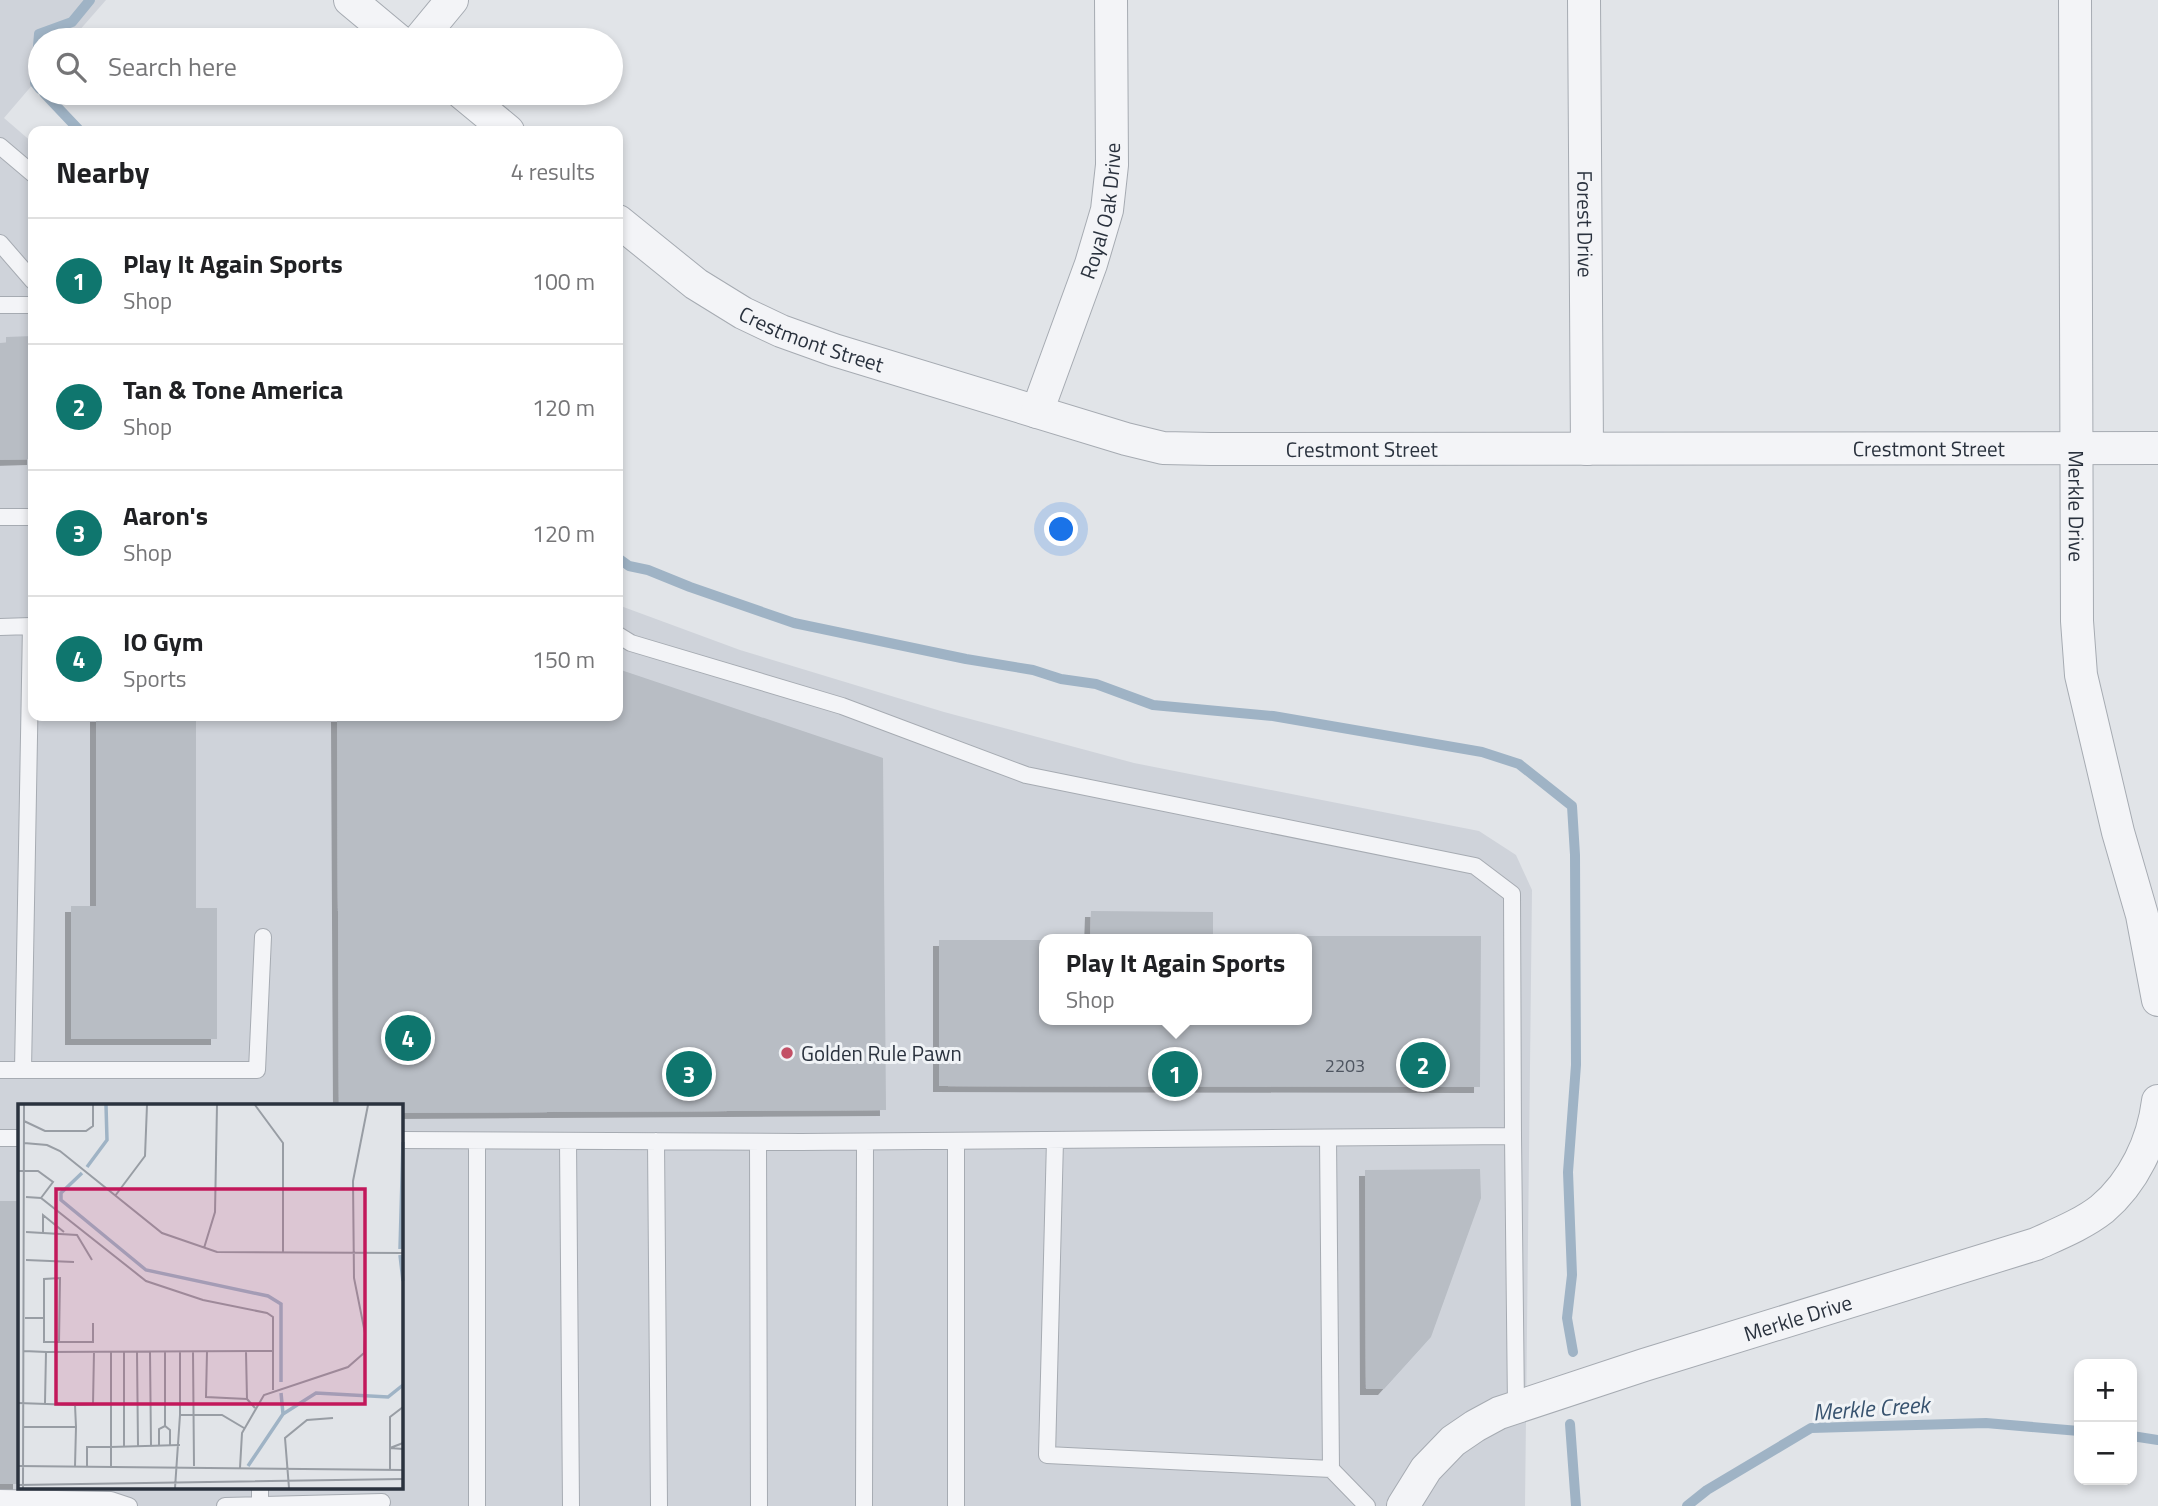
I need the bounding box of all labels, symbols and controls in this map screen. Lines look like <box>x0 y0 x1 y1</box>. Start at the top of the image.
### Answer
search box <box>28 28 623 105</box>
text: Search here <box>108 47 237 86</box>
icon: search <box>52 48 90 86</box>
street label: Royal Oak Drive <box>1071 143 1128 283</box>
text: Nearby <box>56 149 149 195</box>
text: 4 results <box>511 154 595 189</box>
street label: Forest Drive <box>1569 170 1602 278</box>
text: Play It Again Sports <box>123 244 343 283</box>
text: 1 <box>73 264 85 299</box>
text: 100 m <box>532 264 595 299</box>
text: Shop <box>123 283 172 318</box>
street label: Crestmont Street <box>734 297 888 380</box>
text: Tan & Tone America <box>123 370 343 409</box>
text: 2 <box>73 390 85 425</box>
text: 120 m <box>532 390 595 425</box>
text: Shop <box>123 409 172 444</box>
street label: Crestmont Street <box>1853 432 2006 464</box>
street label: Crestmont Street <box>1286 433 1439 465</box>
street label: Merkle Drive <box>2060 450 2093 562</box>
text: Aaron's <box>123 496 208 535</box>
your location <box>1044 512 1078 546</box>
text: 3 <box>73 516 85 551</box>
text: 120 m <box>532 516 595 551</box>
text: Shop <box>123 535 172 570</box>
text: IO Gym <box>123 622 204 661</box>
text: 4 <box>73 642 85 677</box>
text: 150 m <box>532 642 595 677</box>
text: Sports <box>123 661 186 696</box>
popup <box>1039 934 1312 1025</box>
text: Play It Again Sports <box>1066 943 1285 982</box>
text: Shop <box>1066 982 1115 1017</box>
pin: 4 <box>385 1012 431 1064</box>
place label: Golden Rule Pawn <box>801 1037 962 1069</box>
pin: 2 <box>1400 1039 1446 1091</box>
marker: Golden Rule Pawn <box>779 1045 795 1061</box>
pin: 3 <box>666 1048 712 1100</box>
pin: 1 <box>1152 1048 1198 1100</box>
house number: 2203 <box>1325 1052 1365 1079</box>
inset map <box>18 1104 402 1488</box>
street label: Merkle Drive <box>1740 1286 1856 1349</box>
map controls <box>2074 1359 2137 1485</box>
button: + <box>2074 1359 2137 1422</box>
water label: Merkle Creek <box>1812 1386 1933 1430</box>
button: − <box>2074 1422 2137 1485</box>

